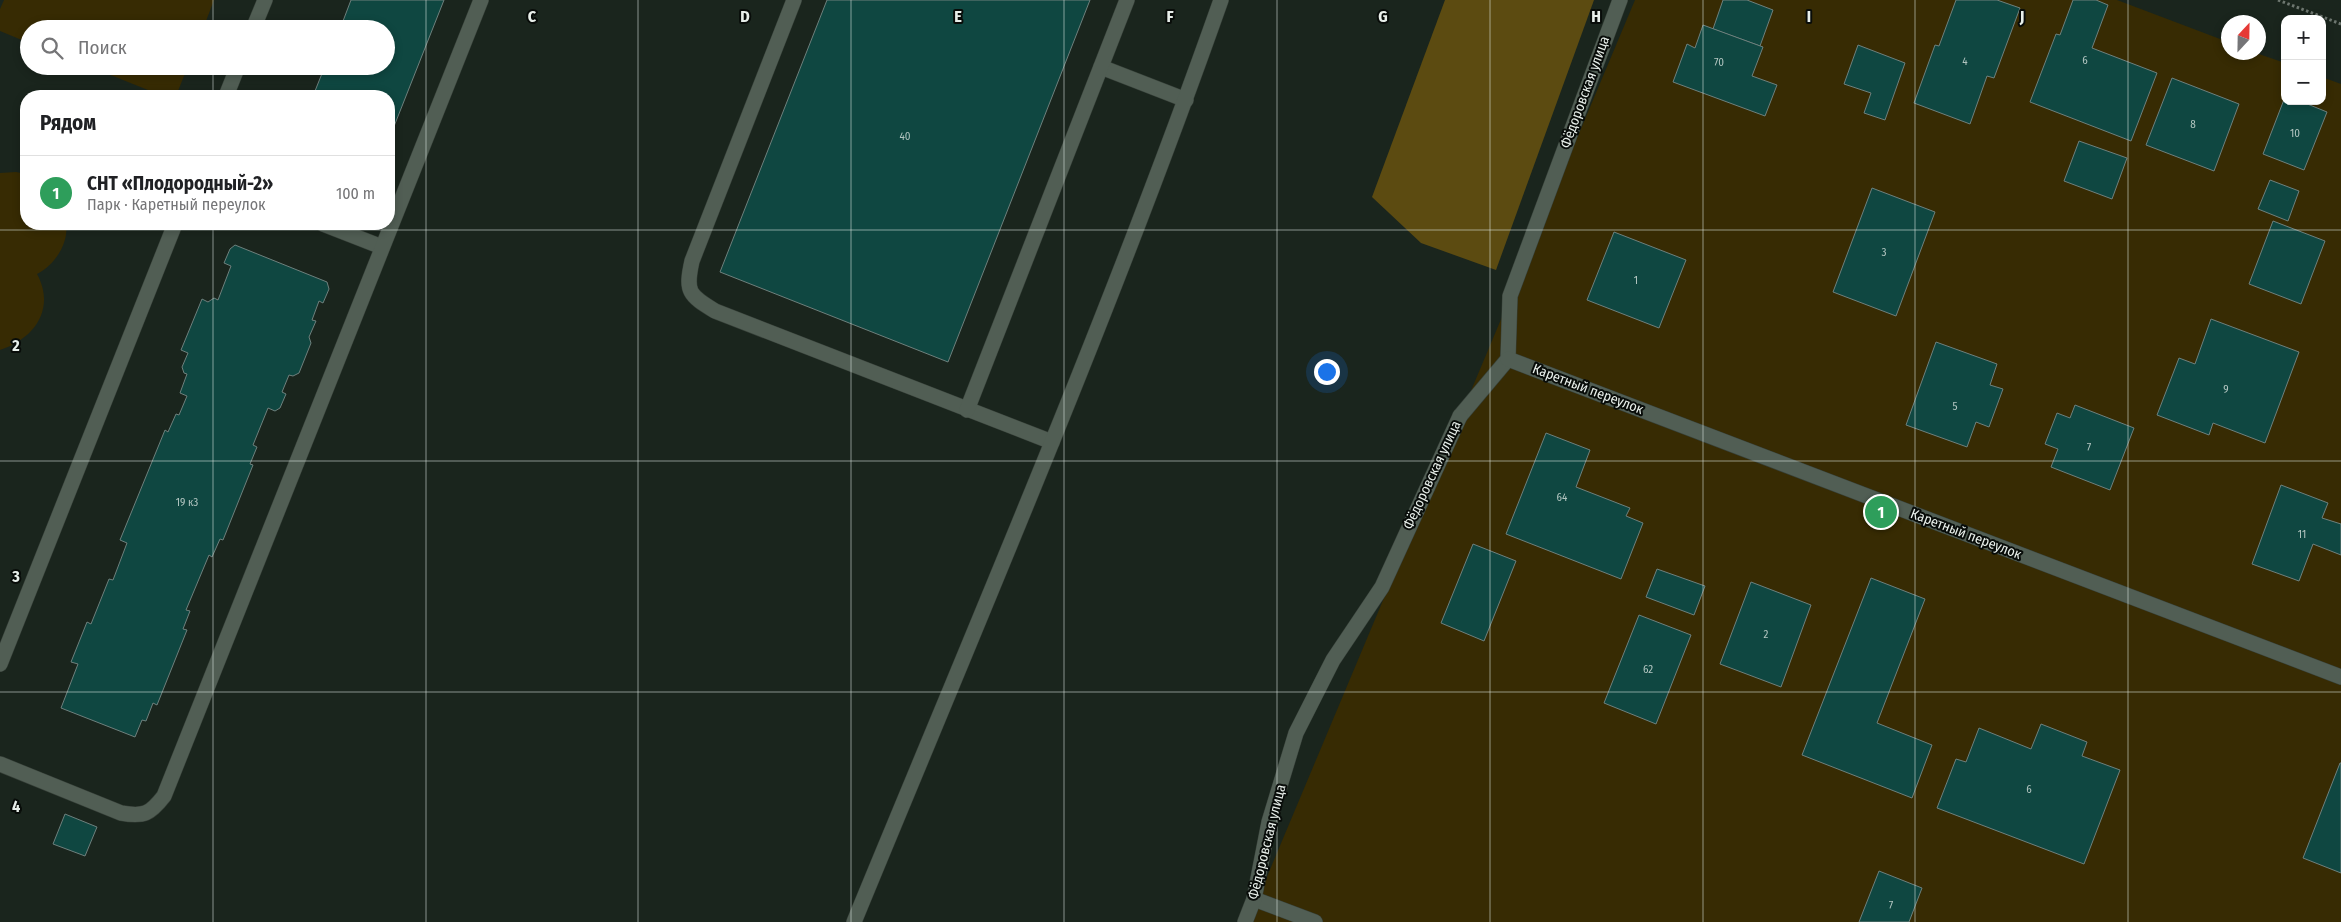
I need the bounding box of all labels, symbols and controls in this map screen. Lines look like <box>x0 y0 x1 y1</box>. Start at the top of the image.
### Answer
text: C <box>528 7 537 26</box>
text: D <box>740 7 750 26</box>
text: E <box>954 7 962 26</box>
text: F <box>1166 7 1174 26</box>
text: G <box>1378 7 1388 26</box>
text: H <box>1591 7 1601 26</box>
text: I <box>1807 7 1811 26</box>
text: J <box>2019 7 2024 26</box>
north arrow <box>2221 15 2266 60</box>
map controls <box>2281 15 2326 105</box>
button: + <box>2281 15 2326 60</box>
search box <box>20 20 395 75</box>
icon: search <box>38 34 66 62</box>
street label: Фёдоровская улица <box>1557 34 1613 150</box>
text: Поиск <box>78 36 127 59</box>
house number: 6 <box>2082 54 2088 67</box>
house number: 4 <box>1962 55 1968 68</box>
house number: 70 <box>1714 56 1724 69</box>
button: − <box>2281 60 2326 105</box>
text: Рядом <box>40 110 96 136</box>
house number: 8 <box>2190 118 2196 131</box>
house number: 10 <box>2290 127 2300 140</box>
house number: 40 <box>899 130 911 143</box>
text: СНТ «Плодородный-2» <box>87 172 273 195</box>
text: 1 <box>53 184 59 203</box>
text: 100 m <box>336 184 375 203</box>
text: Парк · Каретный переулок <box>87 195 266 214</box>
house number: 3 <box>1882 246 1887 259</box>
house number: 1 <box>1634 274 1638 287</box>
text: 2 <box>11 336 20 355</box>
your location <box>1314 359 1340 385</box>
street label: Каретный переулок <box>1530 360 1646 418</box>
house number: 9 <box>2223 383 2229 396</box>
house number: 5 <box>1952 400 1958 413</box>
street label: Фёдоровская улица <box>1399 418 1465 532</box>
house number: 7 <box>2087 441 2092 454</box>
house number: 64 <box>1557 491 1568 504</box>
pin: 1 <box>1865 493 1897 531</box>
house number: 19 к3 <box>176 496 198 509</box>
street label: Каретный переулок <box>1908 505 2024 563</box>
house number: 11 <box>2298 528 2306 541</box>
text: 3 <box>11 567 20 586</box>
house number: 2 <box>1764 628 1769 641</box>
house number: 62 <box>1643 663 1653 676</box>
street label: Фёдоровская улица <box>1245 783 1290 901</box>
house number: 6 <box>2026 783 2032 796</box>
text: 4 <box>12 797 20 816</box>
house number: 7 <box>1889 899 1894 912</box>

